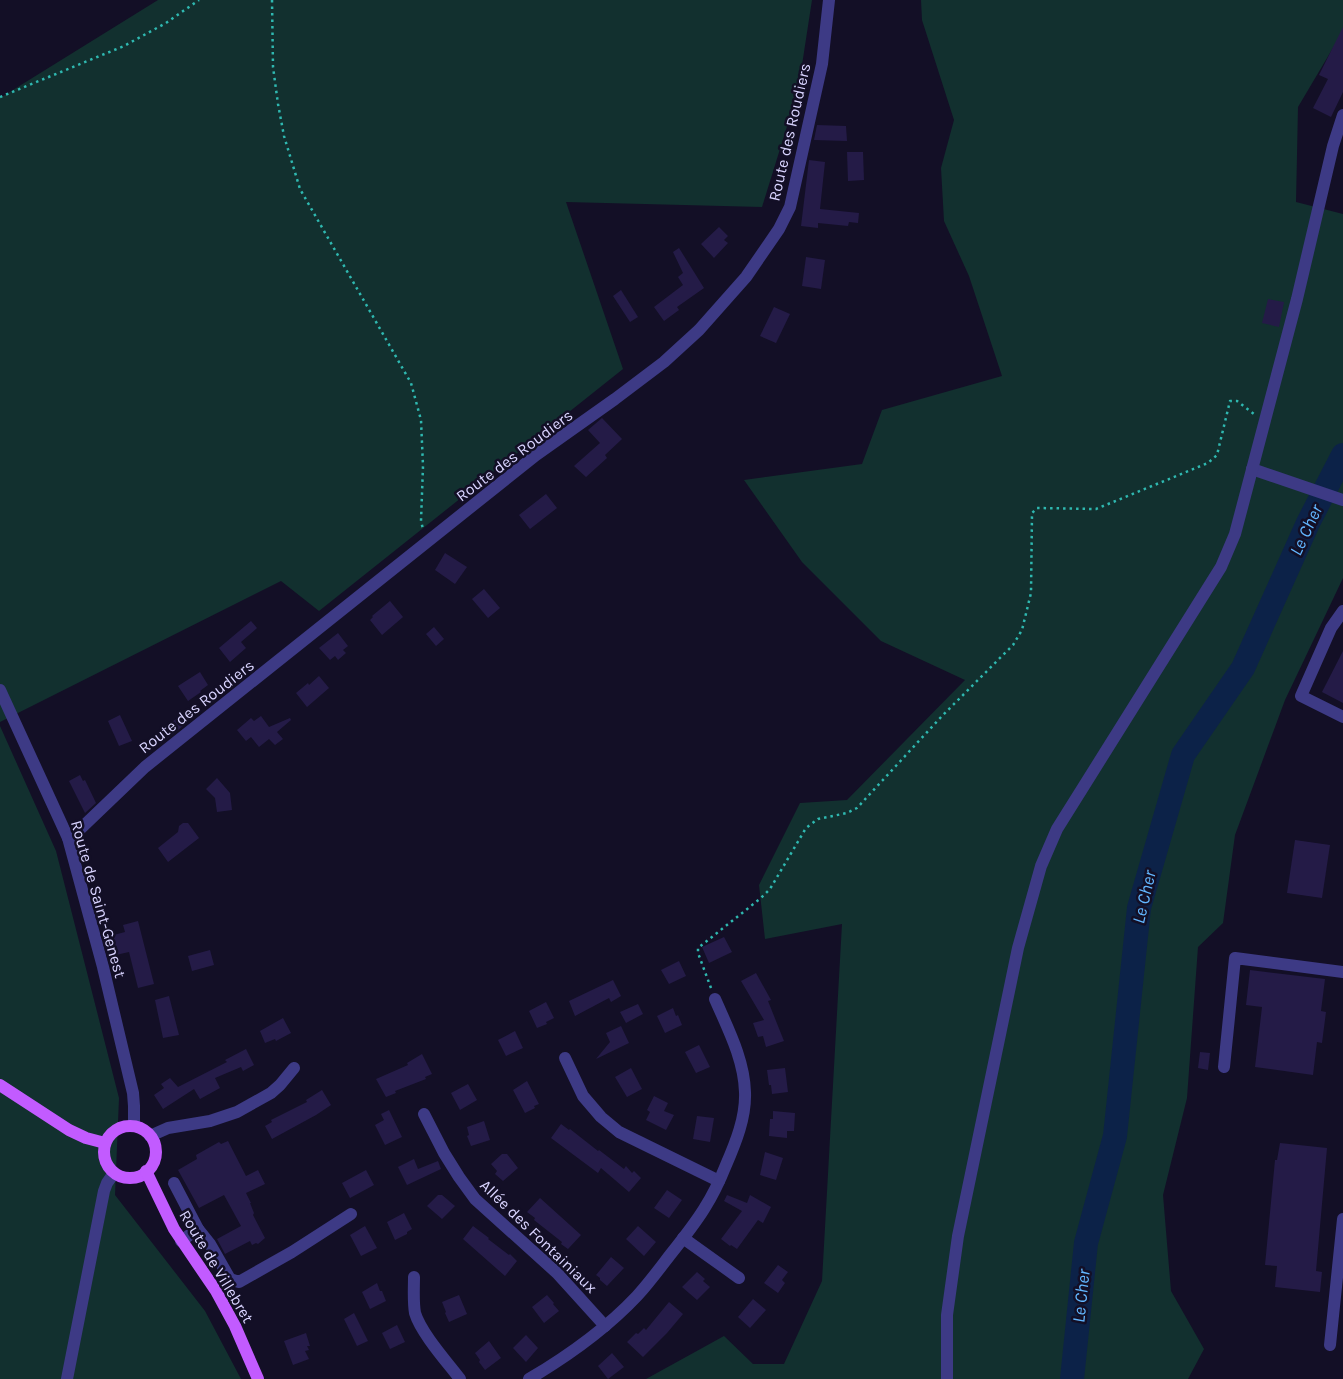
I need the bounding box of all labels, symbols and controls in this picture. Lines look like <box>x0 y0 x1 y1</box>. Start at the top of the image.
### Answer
street label: Route des Roudiers <box>764 61 815 203</box>
street label: Route des Roudiers <box>452 405 576 505</box>
water label: Le Cher <box>1285 500 1328 559</box>
street label: Route des Roudiers <box>135 655 258 757</box>
street label: Route de Saint-Genest <box>67 818 130 980</box>
water label: Le Cher <box>1127 867 1161 926</box>
street label: Allée des Fontainiaux <box>476 1176 601 1297</box>
street label: Route de Villebret <box>175 1206 258 1326</box>
water label: Le Cher <box>1067 1267 1095 1324</box>

